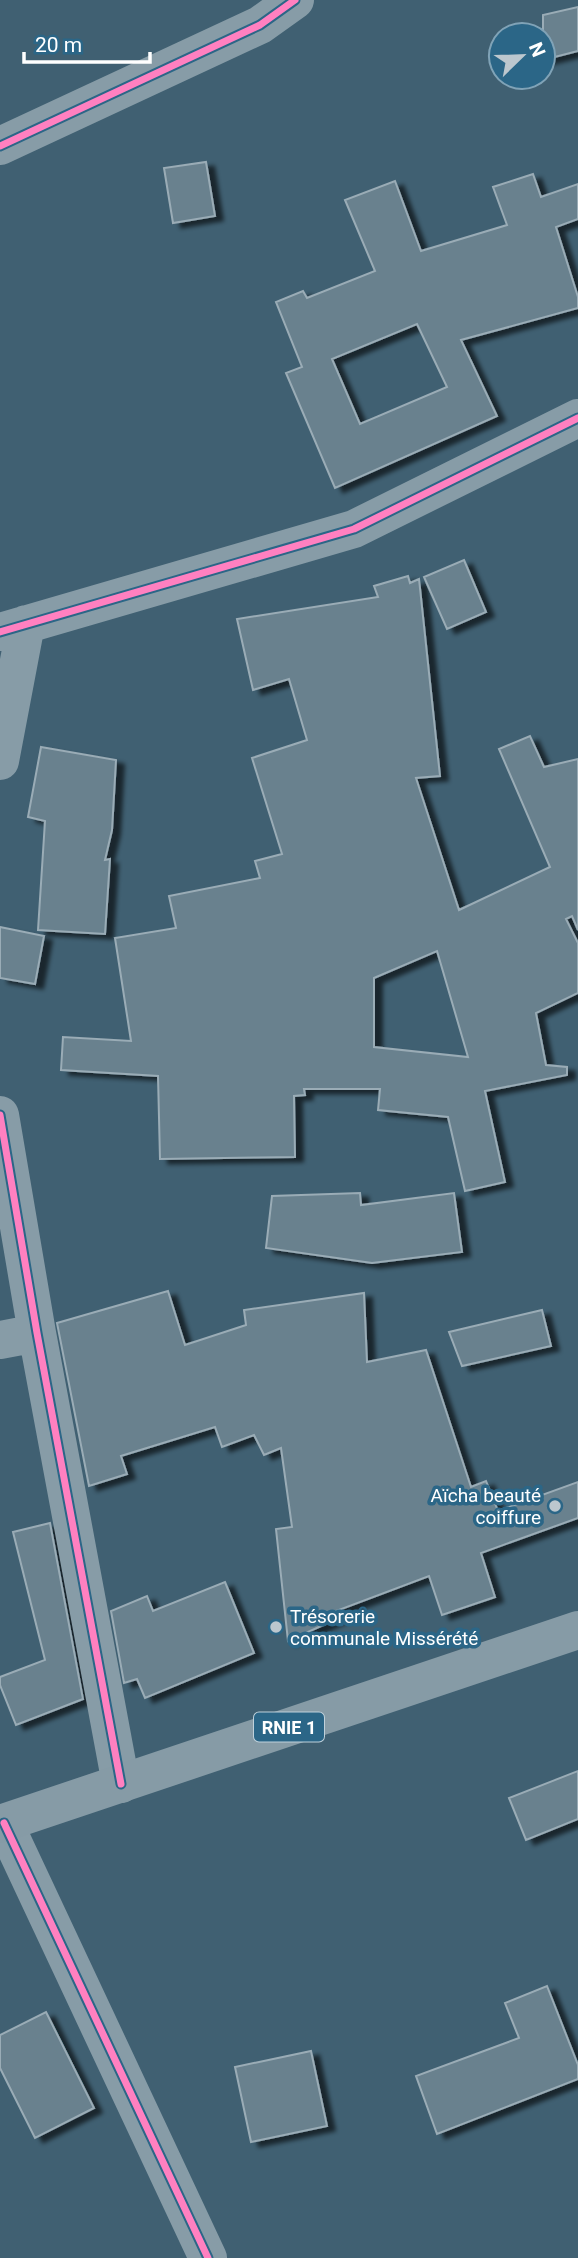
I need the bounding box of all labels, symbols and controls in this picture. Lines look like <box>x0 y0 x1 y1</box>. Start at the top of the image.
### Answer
scale bar <box>24 21 150 65</box>
north arrow <box>487 21 557 91</box>
text: 20 m <box>35 33 82 57</box>
text: N <box>524 39 550 60</box>
place label: Aïcha beauté coiffure <box>431 1484 541 1529</box>
marker: Aïcha beauté coiffure <box>547 1498 563 1514</box>
place label: Trésorerie communale Missérété <box>290 1605 478 1650</box>
marker: Trésorerie communale Missérété <box>268 1619 284 1635</box>
road number: RNIE 1 <box>254 1712 324 1742</box>

